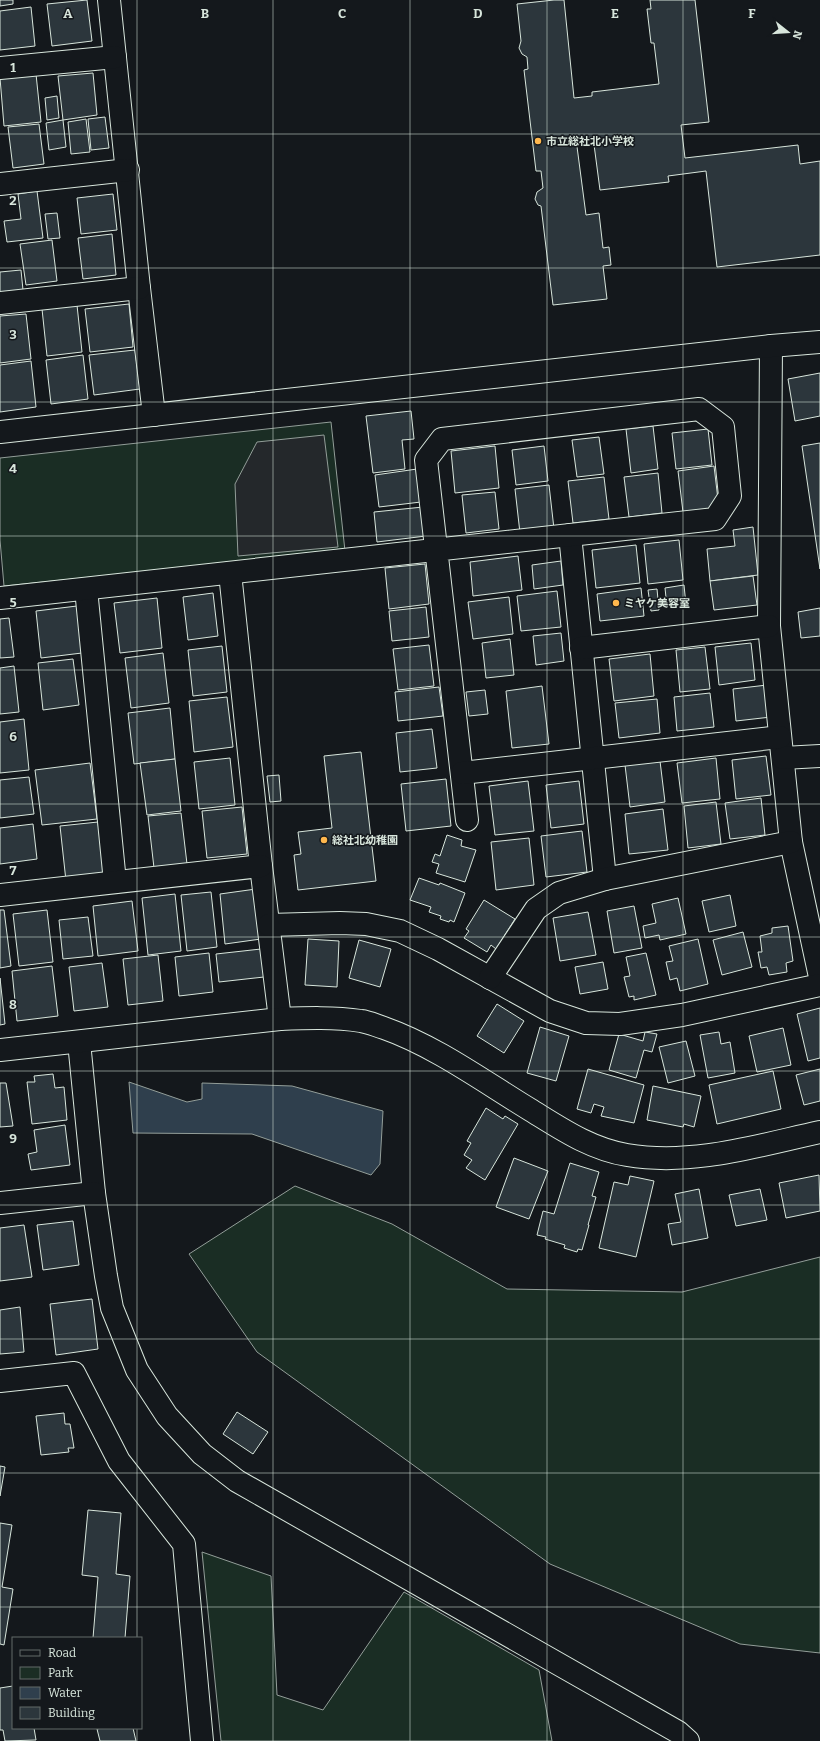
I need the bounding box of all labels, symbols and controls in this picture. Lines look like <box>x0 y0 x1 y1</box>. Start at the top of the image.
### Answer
text: A <box>63 6 73 21</box>
text: B <box>201 6 209 21</box>
text: C <box>338 6 346 21</box>
text: D <box>473 6 483 21</box>
text: E <box>611 6 619 21</box>
text: F <box>748 6 756 21</box>
north arrow <box>768 12 808 52</box>
text: N <box>789 29 805 41</box>
text: 1 <box>10 60 16 75</box>
place label: 市立総社北小学校 <box>546 135 634 148</box>
marker: 市立総社北小学校 <box>533 136 543 146</box>
text: 2 <box>9 193 17 208</box>
text: 3 <box>9 327 17 342</box>
text: 4 <box>9 461 17 476</box>
text: 5 <box>9 595 17 610</box>
place label: ミヤケ美容室 <box>624 597 690 610</box>
marker: ミヤケ美容室 <box>611 598 621 608</box>
text: 6 <box>9 729 17 744</box>
place label: 総社北幼稚園 <box>332 834 398 847</box>
marker: 総社北幼稚園 <box>319 835 329 845</box>
text: 7 <box>10 863 17 878</box>
text: 8 <box>9 997 17 1012</box>
text: 9 <box>9 1131 17 1146</box>
legend <box>12 1637 142 1729</box>
text: Road <box>48 1646 76 1660</box>
text: Park <box>48 1666 74 1680</box>
text: Water <box>48 1686 83 1700</box>
text: Building <box>48 1706 95 1720</box>

